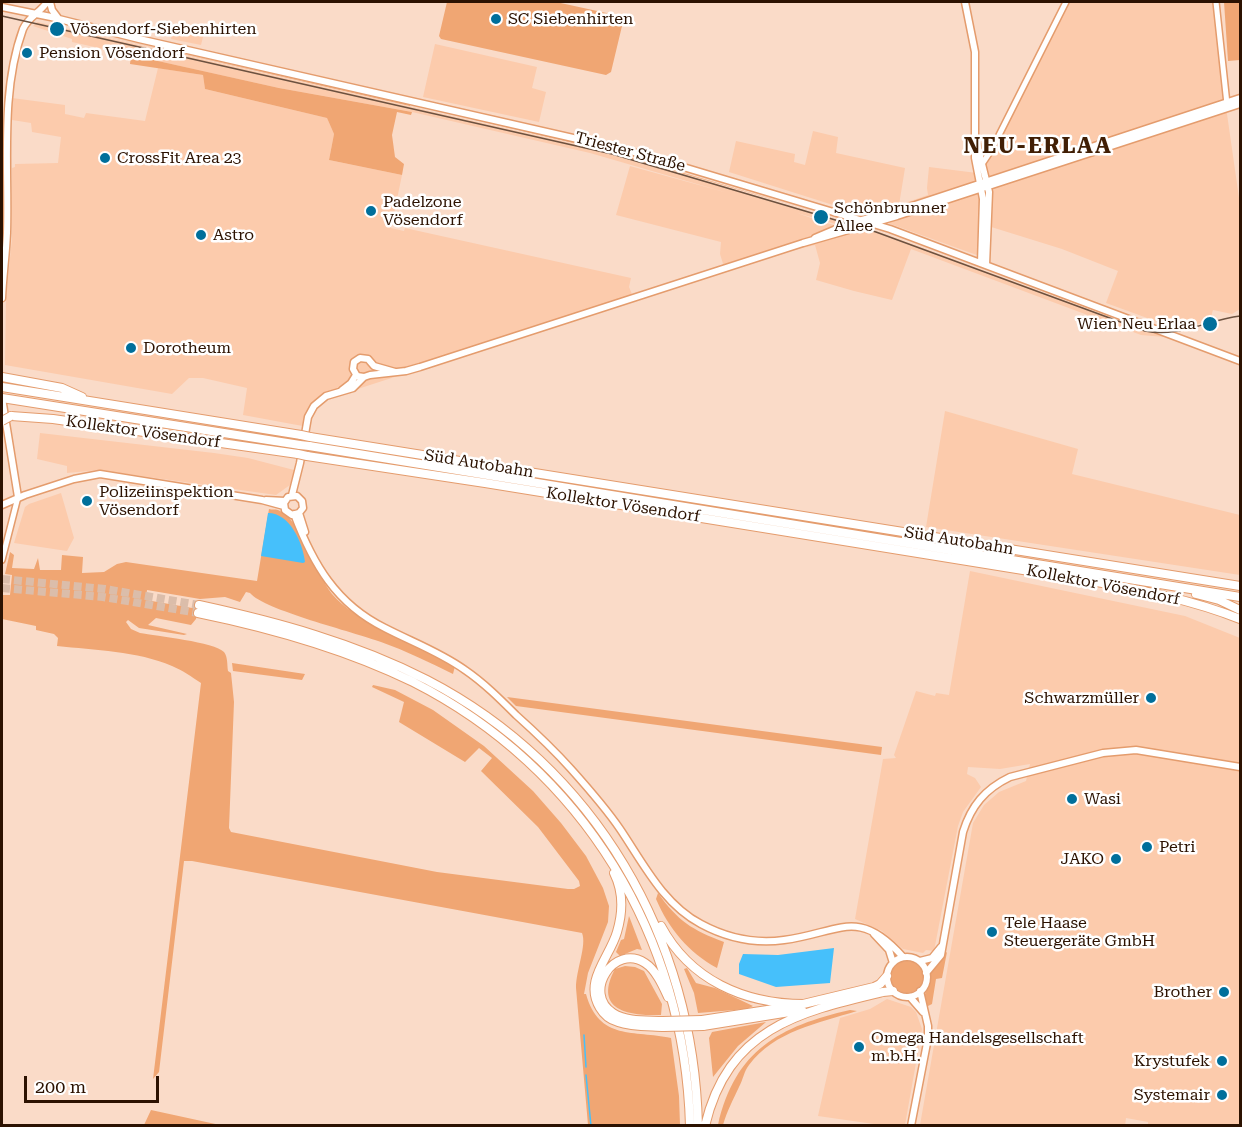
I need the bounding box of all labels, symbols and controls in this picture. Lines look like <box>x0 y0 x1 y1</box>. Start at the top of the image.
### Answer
place label: SC Siebenhirten <box>508 9 633 29</box>
marker: SC Siebenhirten <box>489 12 503 26</box>
place label: Vösendorf-Siebenhirten <box>70 19 257 39</box>
marker: Vösendorf-Siebenhirten <box>48 20 66 38</box>
place label: Pension Vösendorf <box>39 43 185 63</box>
marker: Pension Vösendorf <box>20 46 34 60</box>
street label: Triester Straße <box>573 128 687 176</box>
district label: NEU-ERLAA <box>964 134 1112 160</box>
place label: CrossFit Area 23 <box>117 148 242 168</box>
marker: CrossFit Area 23 <box>98 151 112 165</box>
place label: Padelzone Vösendorf <box>383 192 463 230</box>
place label: Schönbrunner Allee <box>834 198 946 236</box>
marker: Padelzone Vösendorf <box>364 204 378 218</box>
marker: Schönbrunner Allee <box>812 208 830 226</box>
place label: Astro <box>213 225 254 245</box>
marker: Astro <box>194 228 208 242</box>
place label: Wien Neu Erlaa <box>1077 314 1196 334</box>
marker: Wien Neu Erlaa <box>1201 315 1219 333</box>
place label: Dorotheum <box>143 338 231 358</box>
marker: Dorotheum <box>124 341 138 355</box>
street label: Kollektor Vösendorf <box>65 412 221 452</box>
street label: Süd Autobahn <box>423 446 535 482</box>
place label: Polizeiinspektion Vösendorf <box>99 482 234 520</box>
street label: Kollektor Vösendorf <box>545 483 701 527</box>
marker: Polizeiinspektion Vösendorf <box>80 494 94 508</box>
street label: Süd Autobahn <box>903 523 1015 559</box>
street label: Kollektor Vösendorf <box>1025 561 1181 609</box>
place label: Schwarzmüller <box>1024 688 1139 708</box>
marker: Schwarzmüller <box>1144 691 1158 705</box>
place label: Wasi <box>1084 789 1121 809</box>
marker: Wasi <box>1065 792 1079 806</box>
place label: Petri <box>1159 837 1195 857</box>
marker: Petri <box>1140 840 1154 854</box>
place label: JAKO <box>1061 849 1104 869</box>
marker: JAKO <box>1109 852 1123 866</box>
place label: Tele Haase Steuergeräte GmbH <box>1004 913 1155 951</box>
marker: Tele Haase Steuergeräte GmbH <box>985 925 999 939</box>
place label: Brother <box>1153 982 1212 1002</box>
marker: Brother <box>1217 985 1231 999</box>
place label: Omega Handelsgesellschaft m.b.H. <box>871 1028 1084 1066</box>
marker: Omega Handelsgesellschaft m.b.H. <box>852 1040 866 1054</box>
place label: Krystufek <box>1134 1051 1210 1071</box>
marker: Krystufek <box>1215 1054 1229 1068</box>
scale bar <box>27 1064 162 1102</box>
text: 200 m <box>35 1076 86 1097</box>
place label: Systemair <box>1134 1085 1210 1105</box>
marker: Systemair <box>1215 1088 1229 1102</box>

